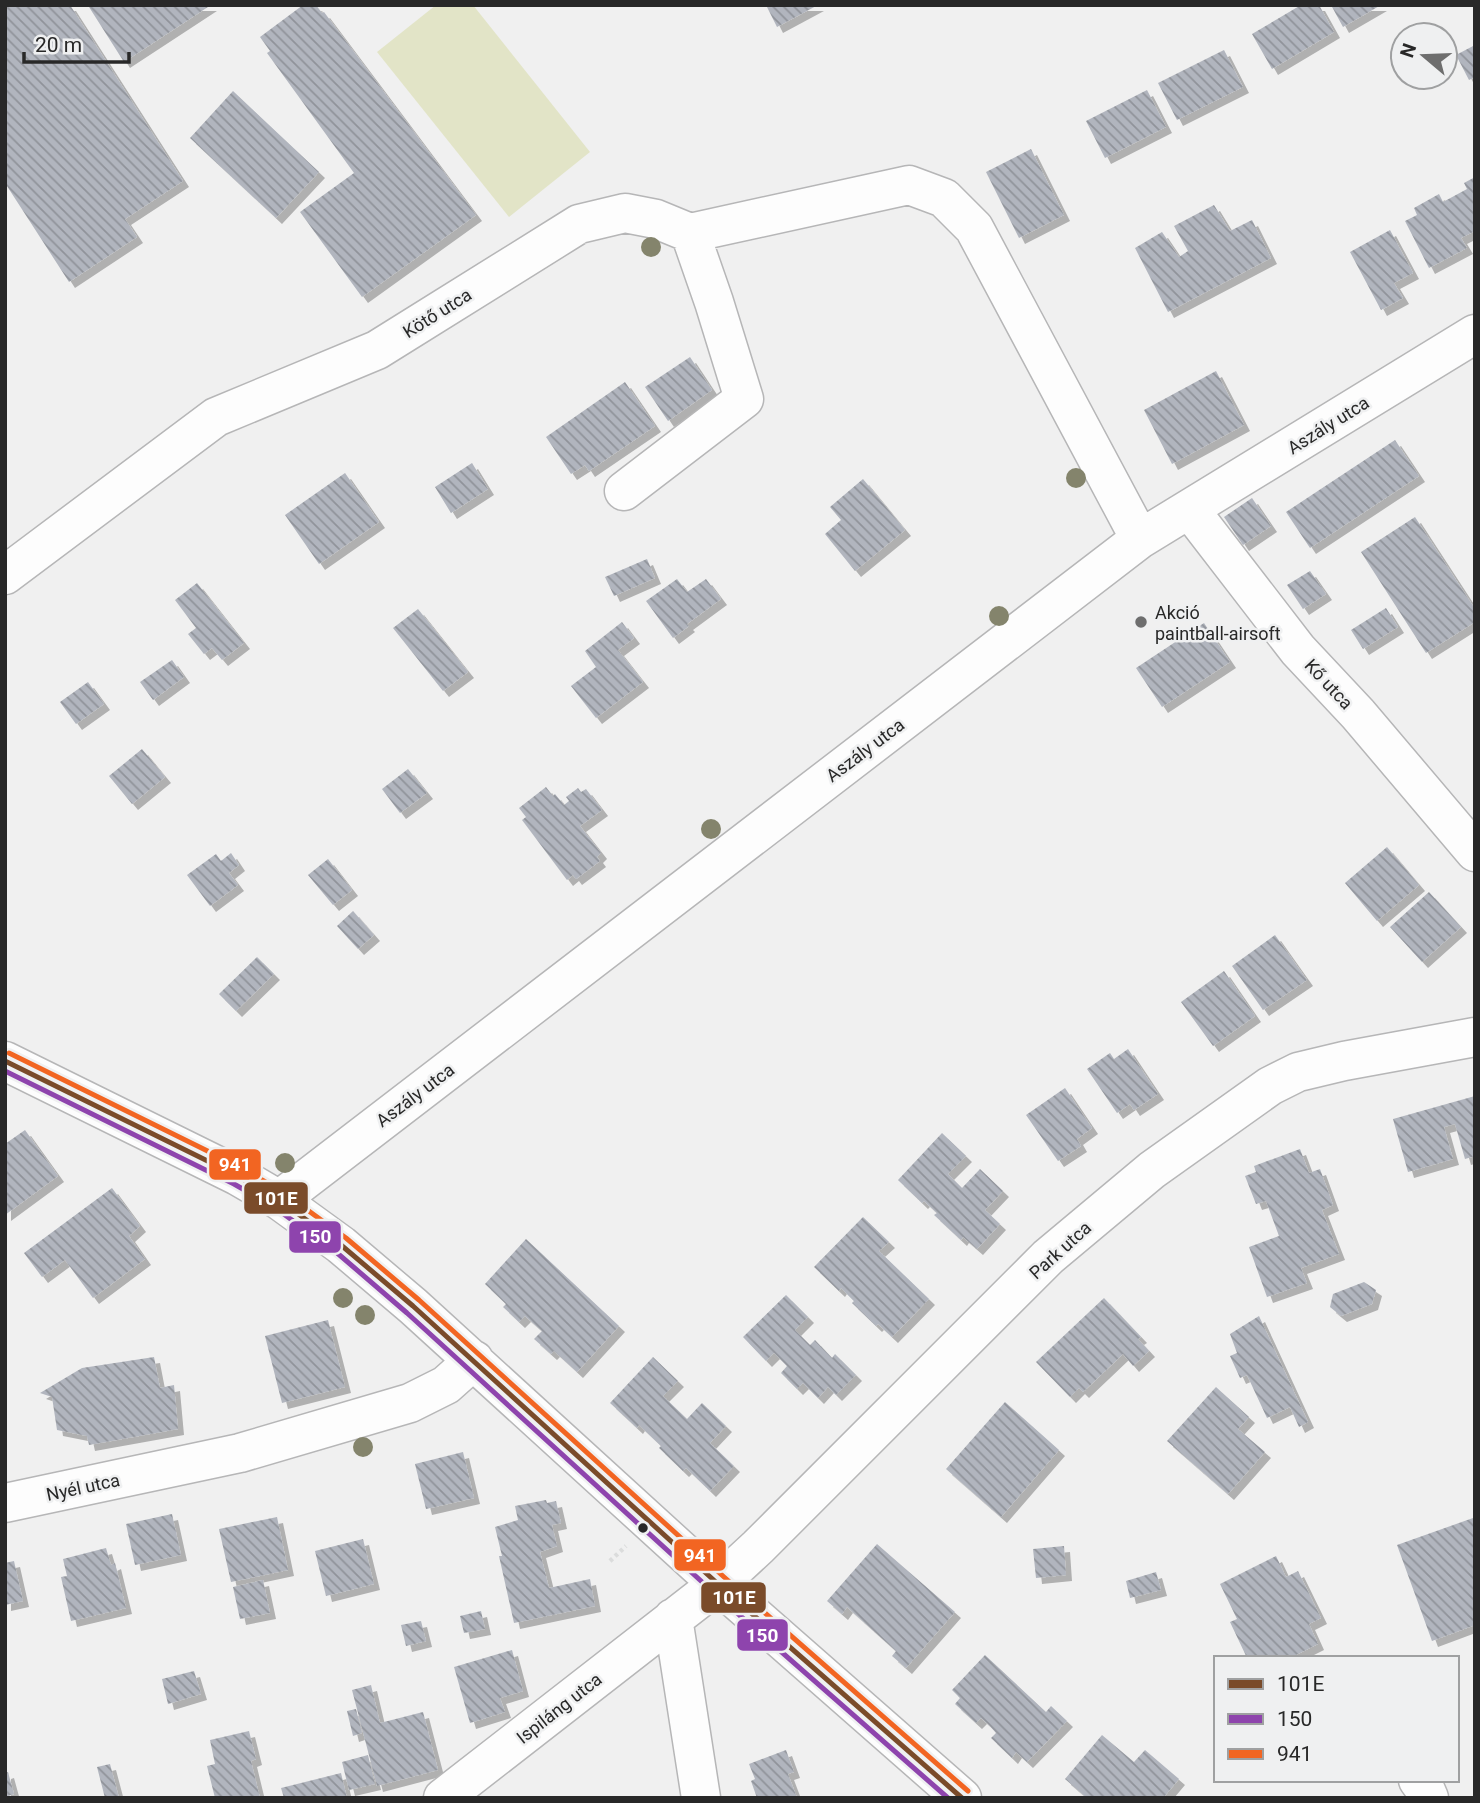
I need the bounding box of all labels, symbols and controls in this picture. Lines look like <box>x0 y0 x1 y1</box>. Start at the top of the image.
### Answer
scale bar <box>24 21 130 65</box>
north arrow <box>1389 21 1459 91</box>
text: 20 m <box>35 33 82 57</box>
text: N <box>1395 41 1421 61</box>
street label: Kötő utca <box>399 284 475 342</box>
street label: Aszály utca <box>1283 392 1373 458</box>
place label: Akció paintball-airsoft <box>1155 602 1281 644</box>
marker: Akció paintball-airsoft <box>1133 614 1149 630</box>
street label: Kő utca <box>1301 655 1357 713</box>
street label: Aszály utca <box>822 714 908 786</box>
street label: Aszály utca <box>372 1059 458 1131</box>
line badge: 941 <box>208 1148 262 1181</box>
text: 941 <box>219 1153 251 1176</box>
line badge: 101E <box>243 1181 309 1215</box>
text: 101E <box>254 1187 298 1210</box>
street label: Park utca <box>1025 1217 1095 1283</box>
line badge: 150 <box>288 1220 342 1254</box>
text: 150 <box>299 1225 331 1248</box>
street label: Nyél utca <box>44 1469 122 1505</box>
unlabelled marker <box>636 1521 650 1535</box>
line badge: 941 <box>673 1538 727 1572</box>
text: 941 <box>684 1544 716 1567</box>
line badge: 101E <box>700 1581 767 1614</box>
text: 101E <box>712 1586 756 1609</box>
line badge: 150 <box>736 1618 789 1652</box>
text: 150 <box>746 1624 778 1647</box>
legend <box>1214 1656 1459 1782</box>
street label: Ispiláng utca <box>512 1668 606 1748</box>
text: 101E <box>1277 1672 1324 1696</box>
text: 150 <box>1277 1707 1312 1731</box>
text: 941 <box>1277 1742 1312 1766</box>

